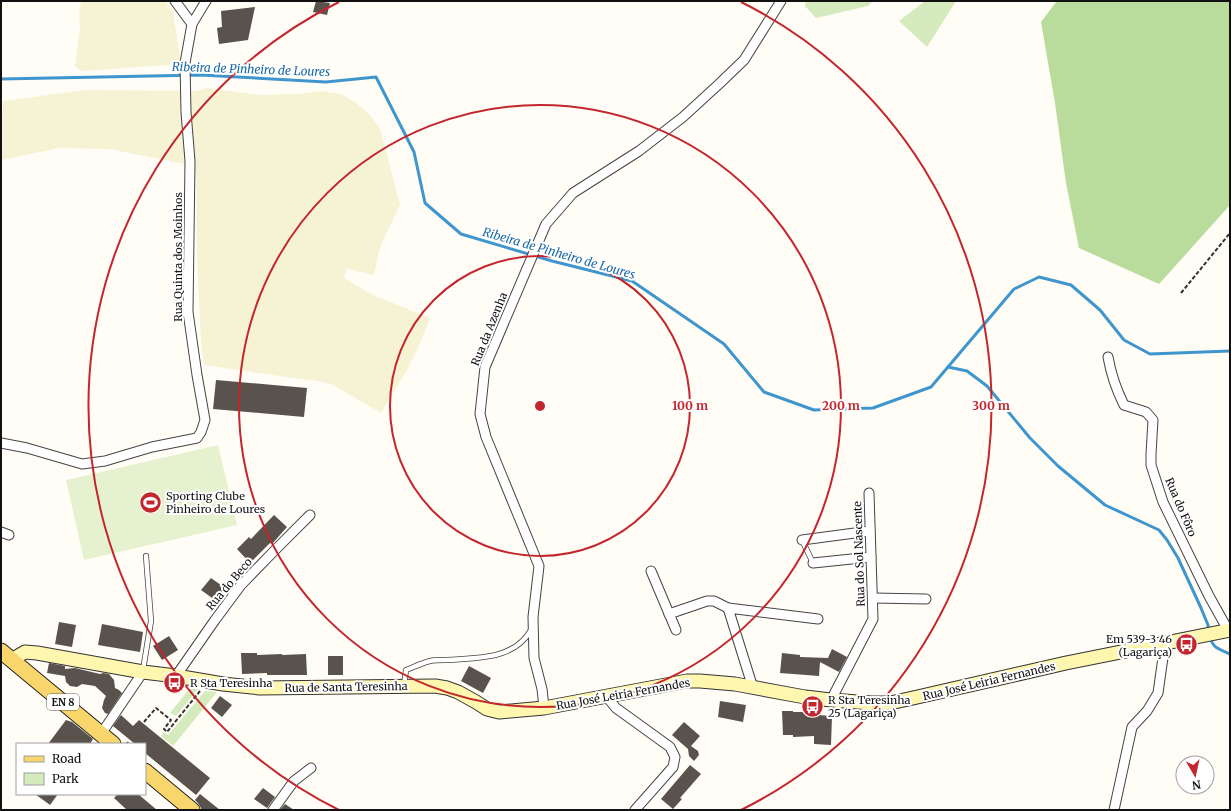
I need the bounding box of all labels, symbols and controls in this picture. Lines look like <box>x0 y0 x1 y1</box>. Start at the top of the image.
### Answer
water label: Ribeira de Pinheiro de Loures <box>172 59 330 79</box>
street label: Rua Quinta dos Moinhos <box>171 192 185 322</box>
water label: Ribeira de Pinheiro de Loures <box>481 224 637 282</box>
street label: Rua da Azenha <box>468 290 510 368</box>
text: 100 m <box>672 398 708 413</box>
text: 200 m <box>822 398 860 413</box>
text: 300 m <box>972 398 1010 413</box>
centre of rings <box>533 399 547 413</box>
street label: Rua do Fôro <box>1162 476 1200 539</box>
sports icon: Sporting Clube Pinheiro de Loures <box>138 489 164 515</box>
place label: Sporting Clube Pinheiro de Loures <box>166 489 265 516</box>
street label: Rua do Sol Nascente <box>850 501 868 607</box>
street label: Rua do Beco <box>203 555 255 613</box>
place label: Em 539-3 46 (Lagariça) <box>1106 632 1172 659</box>
bus stop icon: Em 539-3 46 (Lagariça) <box>1174 632 1200 658</box>
street label: Rua José Leiria Fernandes <box>921 659 1057 703</box>
bus stop icon: R Sta Teresinha <box>162 670 188 696</box>
street label: Rua José Leiria Fernandes <box>555 675 691 713</box>
place label: R Sta Teresinha <box>190 676 273 690</box>
street label: Rua de Santa Teresinha <box>284 679 408 695</box>
bus stop icon: R Sta Teresinha 25 (Lagariça) <box>799 693 825 719</box>
place label: R Sta Teresinha 25 (Lagariça) <box>828 693 911 720</box>
road number: EN 8 <box>47 694 79 710</box>
legend <box>16 743 146 795</box>
text: Road <box>52 751 81 766</box>
north arrow <box>1175 755 1215 795</box>
text: Park <box>52 771 79 786</box>
text: N <box>1191 777 1202 793</box>

